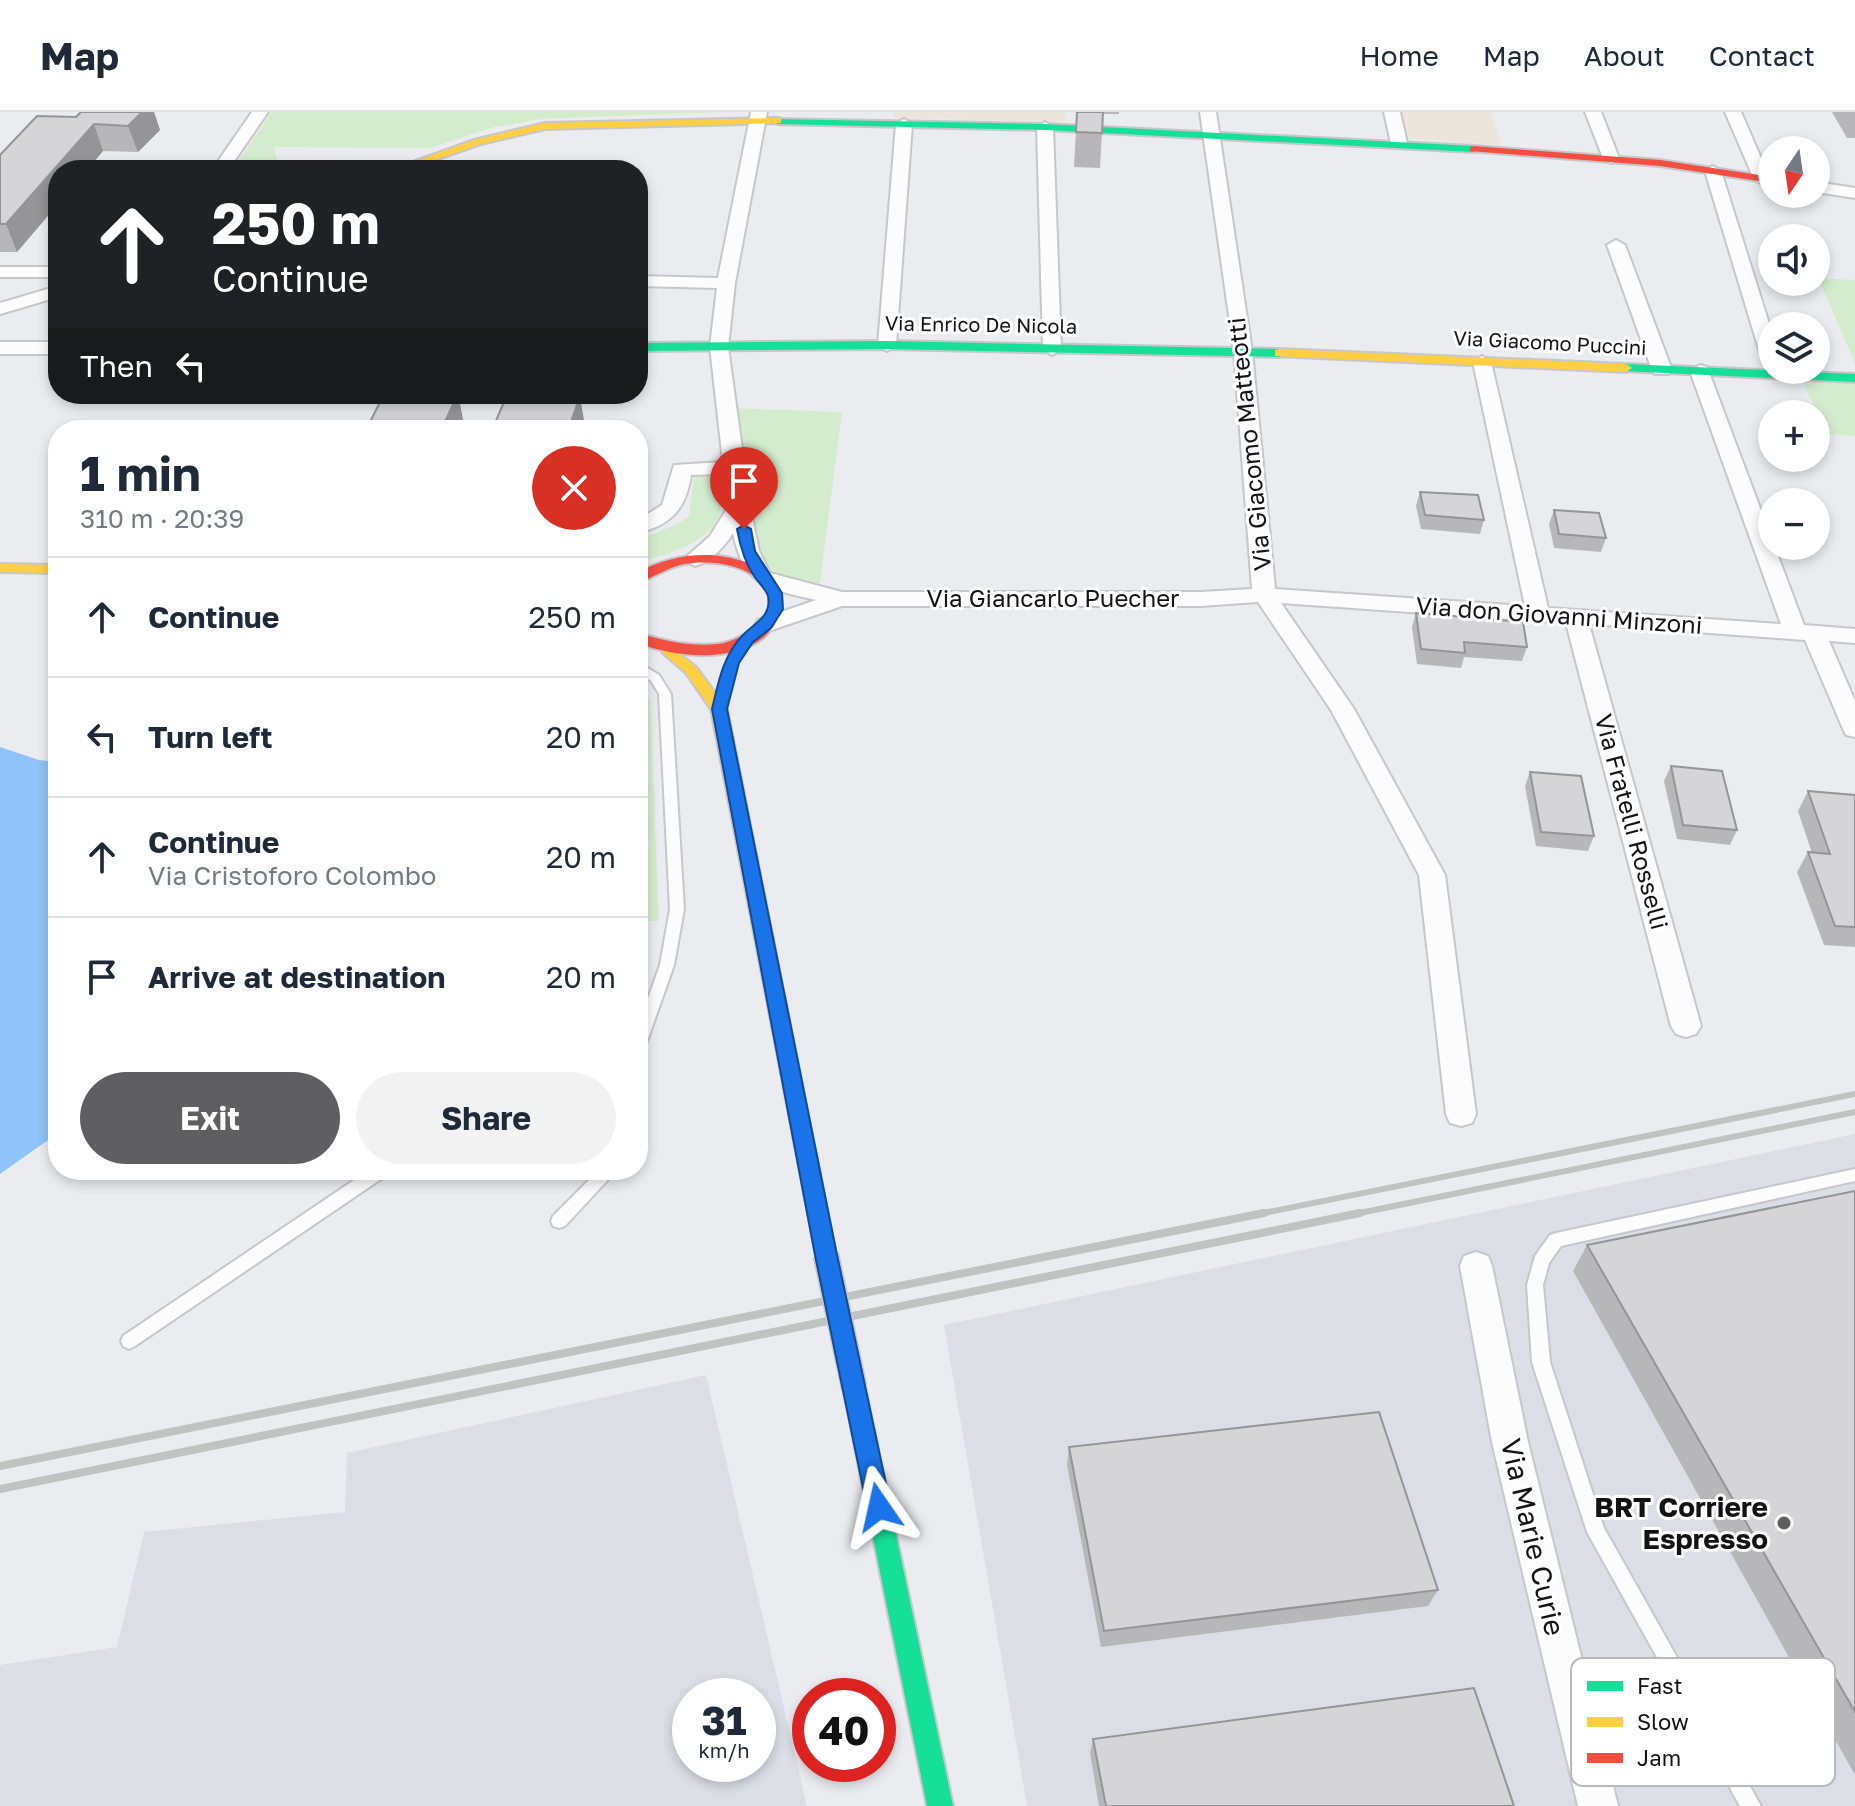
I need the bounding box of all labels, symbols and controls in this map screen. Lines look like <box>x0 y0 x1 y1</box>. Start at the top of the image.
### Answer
text: Map <box>40 33 119 78</box>
text: Home <box>1360 39 1439 72</box>
text: Map <box>1483 39 1540 72</box>
text: About <box>1584 39 1665 72</box>
text: Contact <box>1709 39 1815 72</box>
north arrow <box>1758 136 1830 208</box>
map controls <box>1758 136 1830 560</box>
text: 250 m <box>212 189 380 256</box>
icon: ahead <box>80 192 184 296</box>
button: sound <box>1758 224 1830 296</box>
text: Continue <box>212 257 369 300</box>
street label: Via Enrico De Nicola <box>885 310 1077 338</box>
button: layers <box>1758 312 1830 384</box>
street label: Via Giacomo Matteotti <box>1221 316 1276 572</box>
street label: Via Giacomo Puccini <box>1453 325 1647 359</box>
icon: left <box>169 344 213 388</box>
text: Then <box>80 348 153 384</box>
button: + <box>1758 400 1830 472</box>
text: 1 min <box>80 444 201 502</box>
button: close <box>532 446 616 530</box>
pin <box>710 447 778 529</box>
icon: arrive <box>722 459 766 503</box>
button: − <box>1758 488 1830 560</box>
text: 310 m · 20:39 <box>80 503 244 534</box>
street label: Via Giancarlo Puecher <box>927 583 1179 612</box>
street label: Via don Giovanni Minzoni <box>1415 590 1703 639</box>
icon: ahead <box>80 595 124 639</box>
text: Continue <box>148 599 279 635</box>
text: 250 m <box>529 599 616 635</box>
street label: Via Fratelli Rosselli <box>1590 711 1675 932</box>
icon: left <box>80 715 124 759</box>
text: Turn left <box>148 719 273 755</box>
text: 20 m <box>546 719 616 755</box>
text: Continue <box>148 824 279 860</box>
icon: ahead <box>80 835 124 879</box>
text: 20 m <box>546 839 616 875</box>
text: Via Cristoforo Colombo <box>148 860 436 891</box>
icon: arrive <box>80 955 124 999</box>
text: Arrive at destination <box>148 959 445 995</box>
text: 20 m <box>546 959 616 995</box>
button: Exit <box>80 1072 340 1164</box>
button: Share <box>356 1072 616 1164</box>
street label: Via Marie Curie <box>1495 1435 1572 1639</box>
position arrow <box>837 1465 921 1549</box>
place label: BRT Corriere Espresso <box>1594 1490 1768 1555</box>
marker: BRT Corriere Espresso <box>1775 1514 1793 1532</box>
legend <box>1571 1658 1835 1786</box>
text: Fast <box>1637 1672 1683 1699</box>
speed limit sign: 40 <box>792 1678 896 1782</box>
text: 31 <box>702 1696 747 1744</box>
text: Slow <box>1637 1708 1689 1735</box>
text: km/h <box>699 1738 749 1762</box>
text: Jam <box>1637 1744 1681 1771</box>

